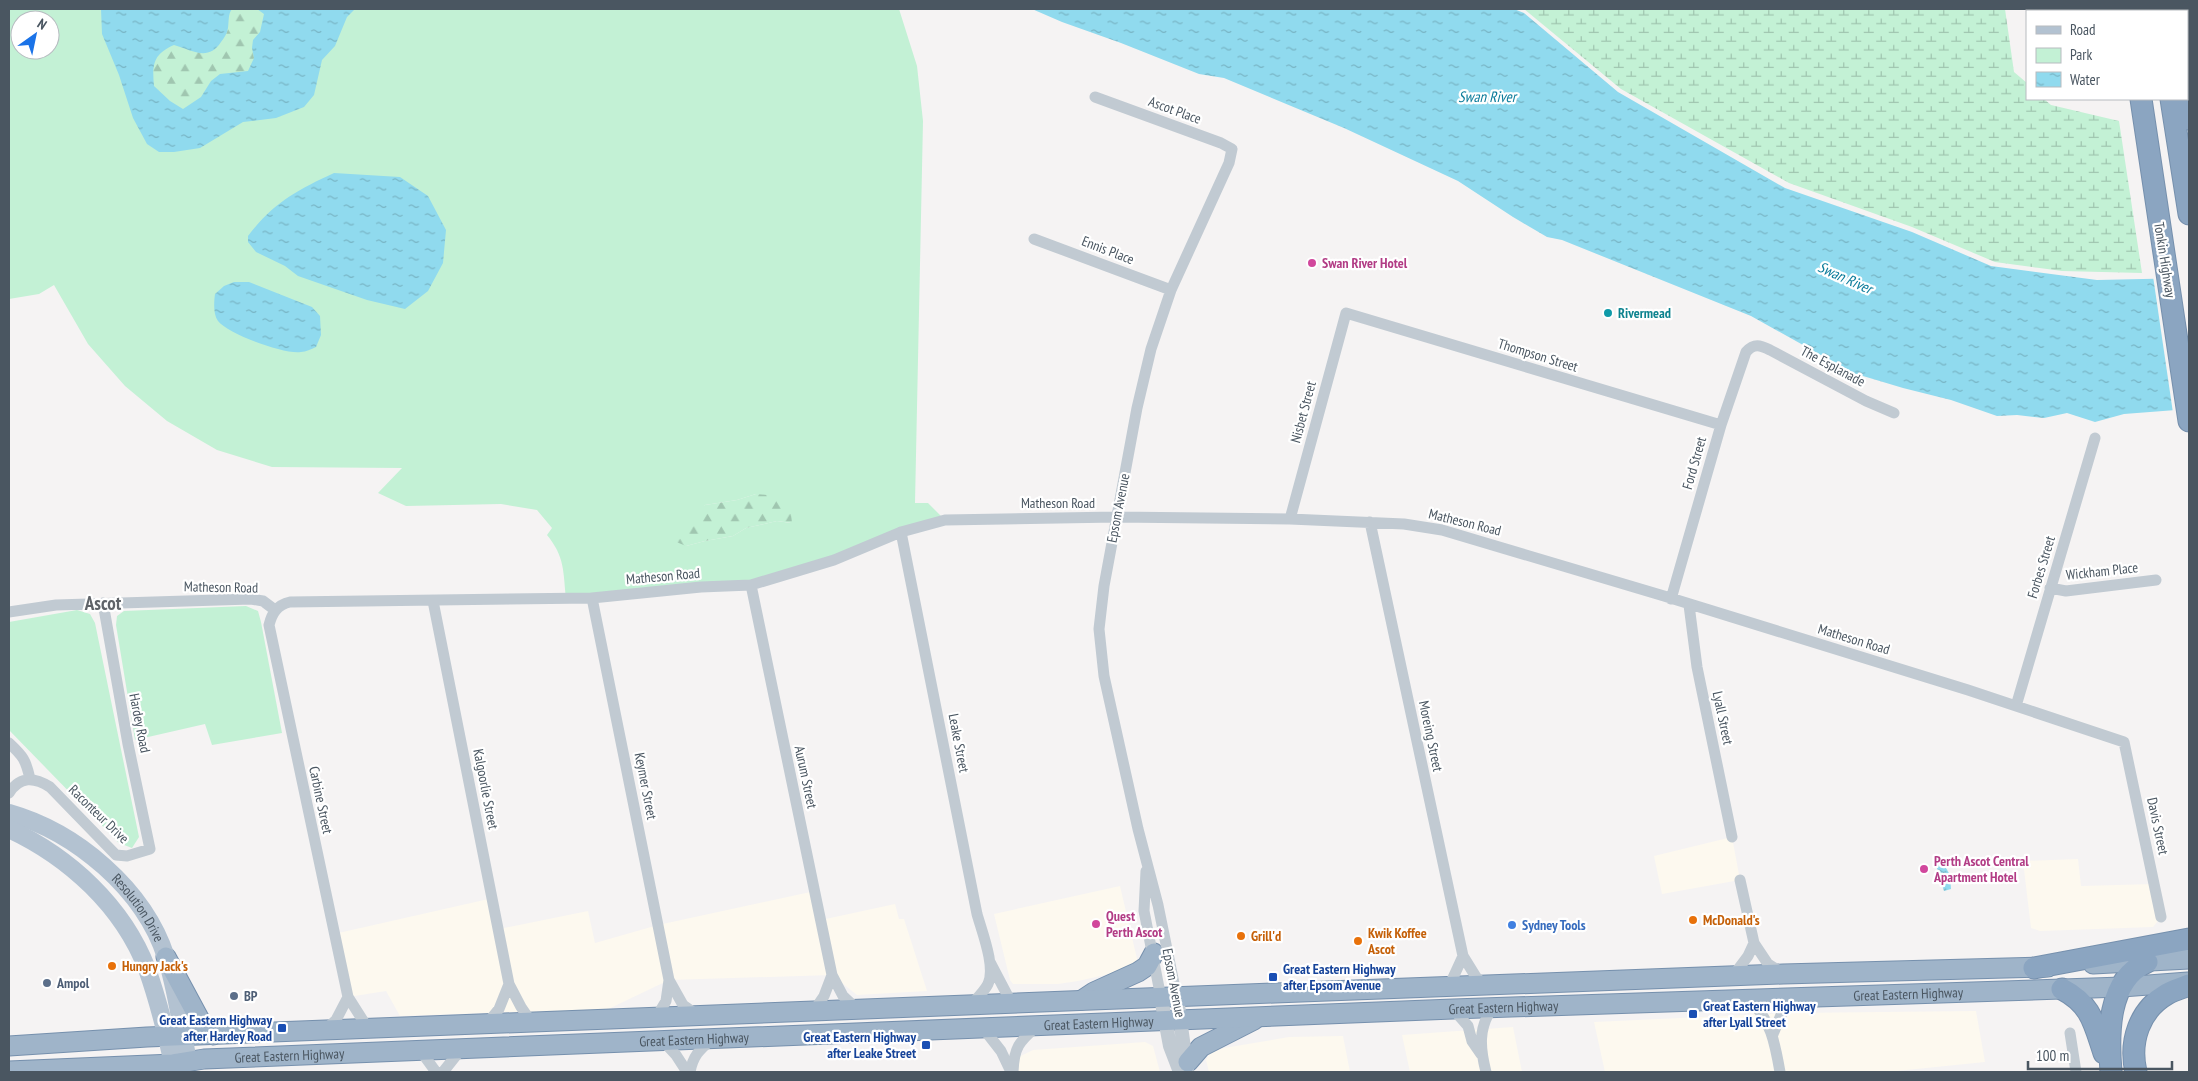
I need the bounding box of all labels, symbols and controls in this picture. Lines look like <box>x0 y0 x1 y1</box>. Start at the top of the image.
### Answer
north arrow <box>10 10 60 60</box>
legend <box>2026 10 2188 100</box>
text: N <box>34 14 50 34</box>
text: Road <box>2070 20 2096 39</box>
text: Park <box>2070 45 2092 64</box>
text: Water <box>2070 70 2101 89</box>
water label: Swan River <box>1458 87 1518 106</box>
street label: Ascot Place <box>1146 92 1204 128</box>
street label: Tonkin Highway <box>2150 221 2180 300</box>
street label: Ennis Place <box>1079 232 1137 268</box>
place label: Swan River Hotel <box>1322 254 1408 272</box>
marker: Swan River Hotel <box>1306 257 1318 269</box>
water label: Swan River <box>1815 257 1877 299</box>
place label: Rivermead <box>1618 304 1671 322</box>
marker: Rivermead <box>1602 307 1614 319</box>
street label: Thompson Street <box>1496 334 1580 376</box>
street label: The Esplanade <box>1798 342 1869 391</box>
street label: Nisbet Street <box>1286 379 1320 445</box>
street label: Ford Street <box>1678 435 1710 491</box>
street label: Epsom Avenue <box>1102 472 1134 544</box>
street label: Matheson Road <box>1021 494 1095 512</box>
street label: Matheson Road <box>1427 504 1503 540</box>
street label: Forbes Street <box>2023 534 2059 600</box>
street label: Wickham Place <box>2065 558 2139 584</box>
street label: Matheson Road <box>625 564 701 588</box>
street label: Matheson Road <box>184 577 258 597</box>
district label: Ascot <box>84 591 122 615</box>
street label: Matheson Road <box>1816 620 1892 658</box>
street label: Lyall Street <box>1709 690 1737 746</box>
street label: Hardey Road <box>125 692 155 754</box>
street label: Moreing Street <box>1415 699 1447 773</box>
street label: Leake Street <box>944 712 974 774</box>
street label: Aurum Street <box>791 744 821 810</box>
street label: Kalgoorlie Street <box>469 747 503 831</box>
street label: Keymer Street <box>631 751 661 821</box>
street label: Carbine Street <box>305 765 337 836</box>
street label: Raconteur Drive <box>65 781 133 847</box>
street label: Davis Street <box>2143 796 2173 856</box>
place label: Perth Ascot Central Apartment Hotel <box>1933 852 2029 886</box>
marker: Perth Ascot Central Apartment Hotel <box>1918 863 1930 875</box>
street label: Resolution Drive <box>108 870 168 945</box>
place label: Quest Perth Ascot <box>1106 907 1162 941</box>
place label: McDonald's <box>1703 911 1760 929</box>
marker: McDonald's <box>1687 914 1699 926</box>
place label: Sydney Tools <box>1522 916 1586 934</box>
marker: Quest Perth Ascot <box>1090 918 1102 930</box>
marker: Sydney Tools <box>1506 919 1518 931</box>
place label: Kwik Koffee Ascot <box>1367 924 1427 958</box>
place label: Grill'd <box>1251 927 1281 945</box>
marker: Grill'd <box>1235 930 1247 942</box>
marker: Kwik Koffee Ascot <box>1352 935 1364 947</box>
street label: Epsom Avenue <box>1158 947 1190 1019</box>
place label: Hungry Jack's <box>122 957 188 975</box>
marker: Hungry Jack's <box>106 960 118 972</box>
place label: Great Eastern Highway after Epsom Avenue <box>1283 960 1396 994</box>
marker: Great Eastern Highway after Epsom Avenue <box>1267 971 1279 983</box>
place label: Ampol <box>56 974 90 992</box>
marker: Ampol <box>41 977 53 989</box>
street label: Great Eastern Highway <box>1853 983 1964 1005</box>
place label: BP <box>244 987 258 1005</box>
marker: BP <box>228 990 240 1002</box>
street label: Great Eastern Highway <box>1448 997 1559 1018</box>
place label: Great Eastern Highway after Lyall Street <box>1703 997 1816 1031</box>
marker: Great Eastern Highway after Lyall Street <box>1687 1008 1699 1020</box>
place label: Great Eastern Highway after Hardey Road <box>159 1011 272 1045</box>
street label: Great Eastern Highway <box>1044 1012 1155 1034</box>
marker: Great Eastern Highway after Hardey Road <box>276 1022 288 1034</box>
street label: Great Eastern Highway <box>639 1028 750 1051</box>
place label: Great Eastern Highway after Leake Street <box>803 1028 916 1062</box>
scale bar <box>2028 1038 2172 1070</box>
marker: Great Eastern Highway after Leake Street <box>920 1039 932 1051</box>
street label: Great Eastern Highway <box>234 1044 345 1067</box>
text: 100 m <box>2036 1046 2069 1065</box>

